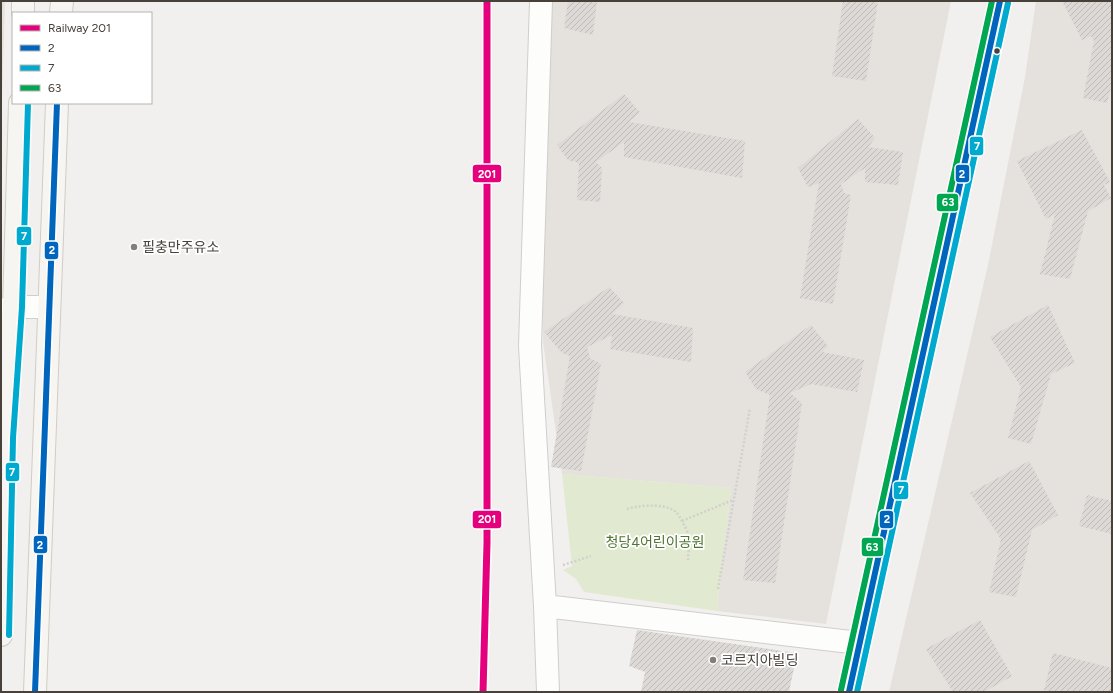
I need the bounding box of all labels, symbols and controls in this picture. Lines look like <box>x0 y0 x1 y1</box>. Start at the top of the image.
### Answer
legend <box>12 12 152 104</box>
text: Railway 201 <box>48 21 111 35</box>
text: 2 <box>48 41 55 55</box>
unlabelled marker <box>992 46 1002 56</box>
text: 7 <box>48 61 55 75</box>
text: 63 <box>48 81 61 95</box>
line badge: 7 <box>969 136 984 156</box>
text: 7 <box>974 140 980 153</box>
line badge: 201 <box>472 164 502 183</box>
line badge: 2 <box>955 164 970 183</box>
text: 201 <box>478 168 496 181</box>
text: 2 <box>959 168 965 181</box>
line badge: 63 <box>936 193 959 212</box>
text: 63 <box>942 196 954 209</box>
line badge: 7 <box>16 226 32 246</box>
text: 7 <box>21 230 27 243</box>
place label: 필충만주유소 <box>142 239 219 256</box>
line badge: 2 <box>44 241 59 260</box>
marker: 필충만주유소 <box>129 242 139 252</box>
text: 2 <box>49 244 55 257</box>
line badge: 7 <box>5 462 20 482</box>
text: 7 <box>9 466 15 479</box>
line badge: 7 <box>893 481 909 500</box>
text: 7 <box>898 484 904 497</box>
line badge: 201 <box>472 510 502 529</box>
line badge: 2 <box>879 510 894 529</box>
text: 201 <box>478 513 496 526</box>
text: 2 <box>884 513 890 526</box>
park label: 청당4어린이공원 <box>606 534 704 551</box>
line badge: 2 <box>33 535 48 554</box>
line badge: 63 <box>861 537 884 557</box>
text: 2 <box>37 539 43 552</box>
text: 63 <box>866 541 878 554</box>
place label: 코르지아빌딩 <box>721 652 798 669</box>
marker: 코르지아빌딩 <box>708 655 718 665</box>

